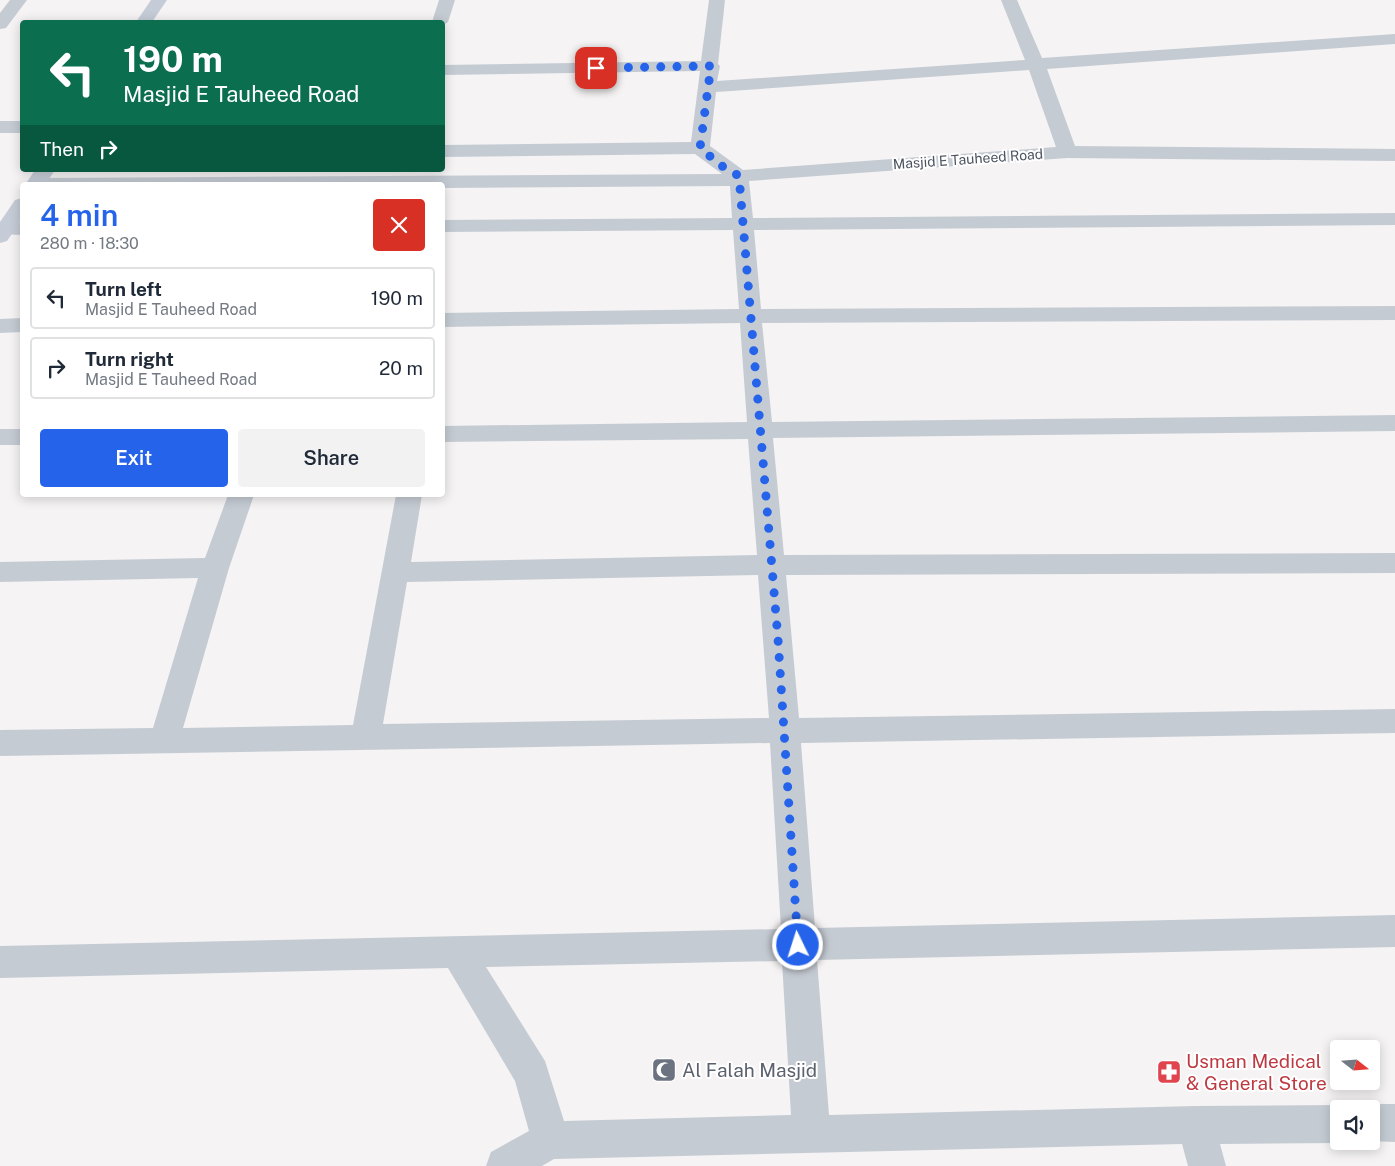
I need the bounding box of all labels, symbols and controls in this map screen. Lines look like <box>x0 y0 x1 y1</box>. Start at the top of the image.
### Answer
text: 190 m <box>123 39 223 80</box>
icon: left <box>40 40 105 105</box>
pin <box>575 47 617 89</box>
icon: arrive <box>582 54 610 82</box>
text: Masjid E Tauheed Road <box>123 81 359 107</box>
icon: right <box>94 135 122 163</box>
text: Then <box>40 138 84 160</box>
street label: Masjid E Tauheed Road <box>892 146 1044 172</box>
text: 4 min <box>40 197 118 233</box>
button: close <box>373 199 425 251</box>
text: 280 m · 18:30 <box>40 234 139 253</box>
text: Turn left <box>85 278 162 300</box>
icon: left <box>42 284 70 312</box>
text: 190 m <box>371 287 423 309</box>
text: Masjid E Tauheed Road <box>85 300 257 319</box>
text: Turn right <box>85 348 174 370</box>
icon: right <box>42 354 70 382</box>
text: 20 m <box>379 357 423 379</box>
text: Masjid E Tauheed Road <box>85 370 257 389</box>
button: Exit <box>40 429 228 487</box>
button: Share <box>238 429 425 487</box>
position arrow <box>771 918 823 970</box>
north arrow <box>1330 1040 1380 1090</box>
map controls <box>1330 1040 1380 1150</box>
place label: Usman Medical & General Store <box>1186 1050 1327 1094</box>
mosque icon: Al Falah Masjid <box>651 1057 677 1083</box>
place label: Al Falah Masjid <box>682 1059 817 1081</box>
pharmacy icon: Usman Medical & General Store <box>1156 1059 1182 1085</box>
button: sound <box>1330 1100 1380 1150</box>

